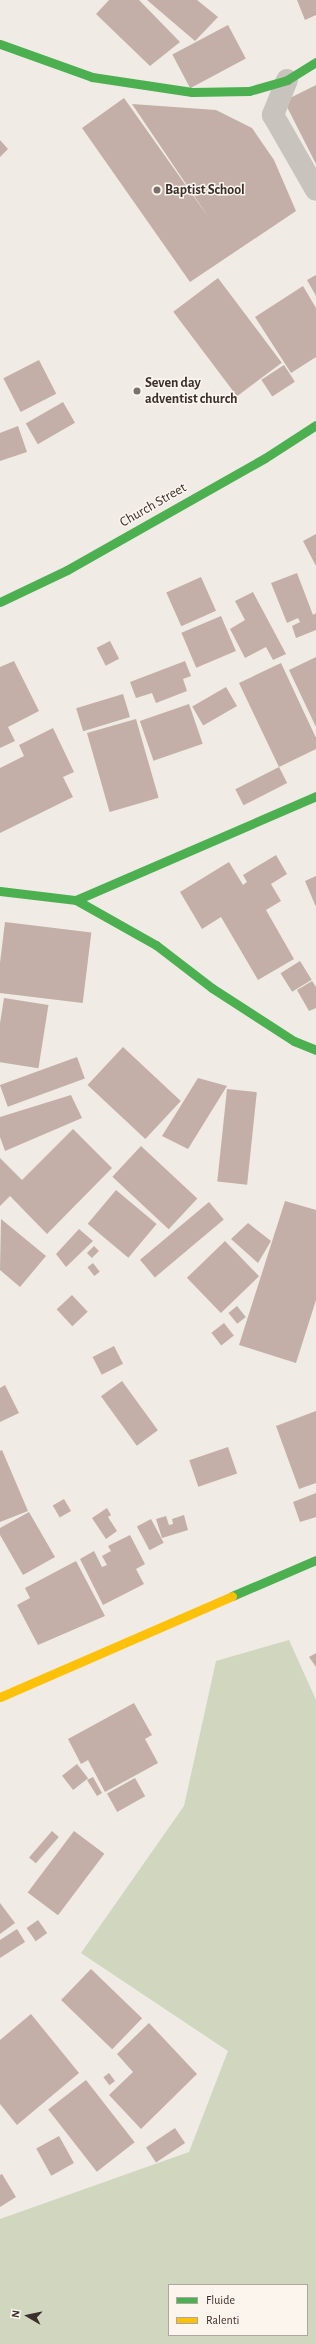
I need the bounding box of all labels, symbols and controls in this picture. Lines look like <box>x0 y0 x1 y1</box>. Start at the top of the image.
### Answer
place label: Baptist School <box>165 182 245 198</box>
marker: Baptist School <box>152 185 162 195</box>
place label: Seven day adventist church <box>145 375 237 408</box>
marker: Seven day adventist church <box>132 386 142 396</box>
street label: Church Street <box>117 479 189 531</box>
legend <box>168 2284 308 2336</box>
text: Fluide <box>206 2294 235 2306</box>
north arrow <box>8 2296 48 2336</box>
text: N <box>10 2309 22 2319</box>
text: Ralenti <box>206 2314 239 2326</box>

